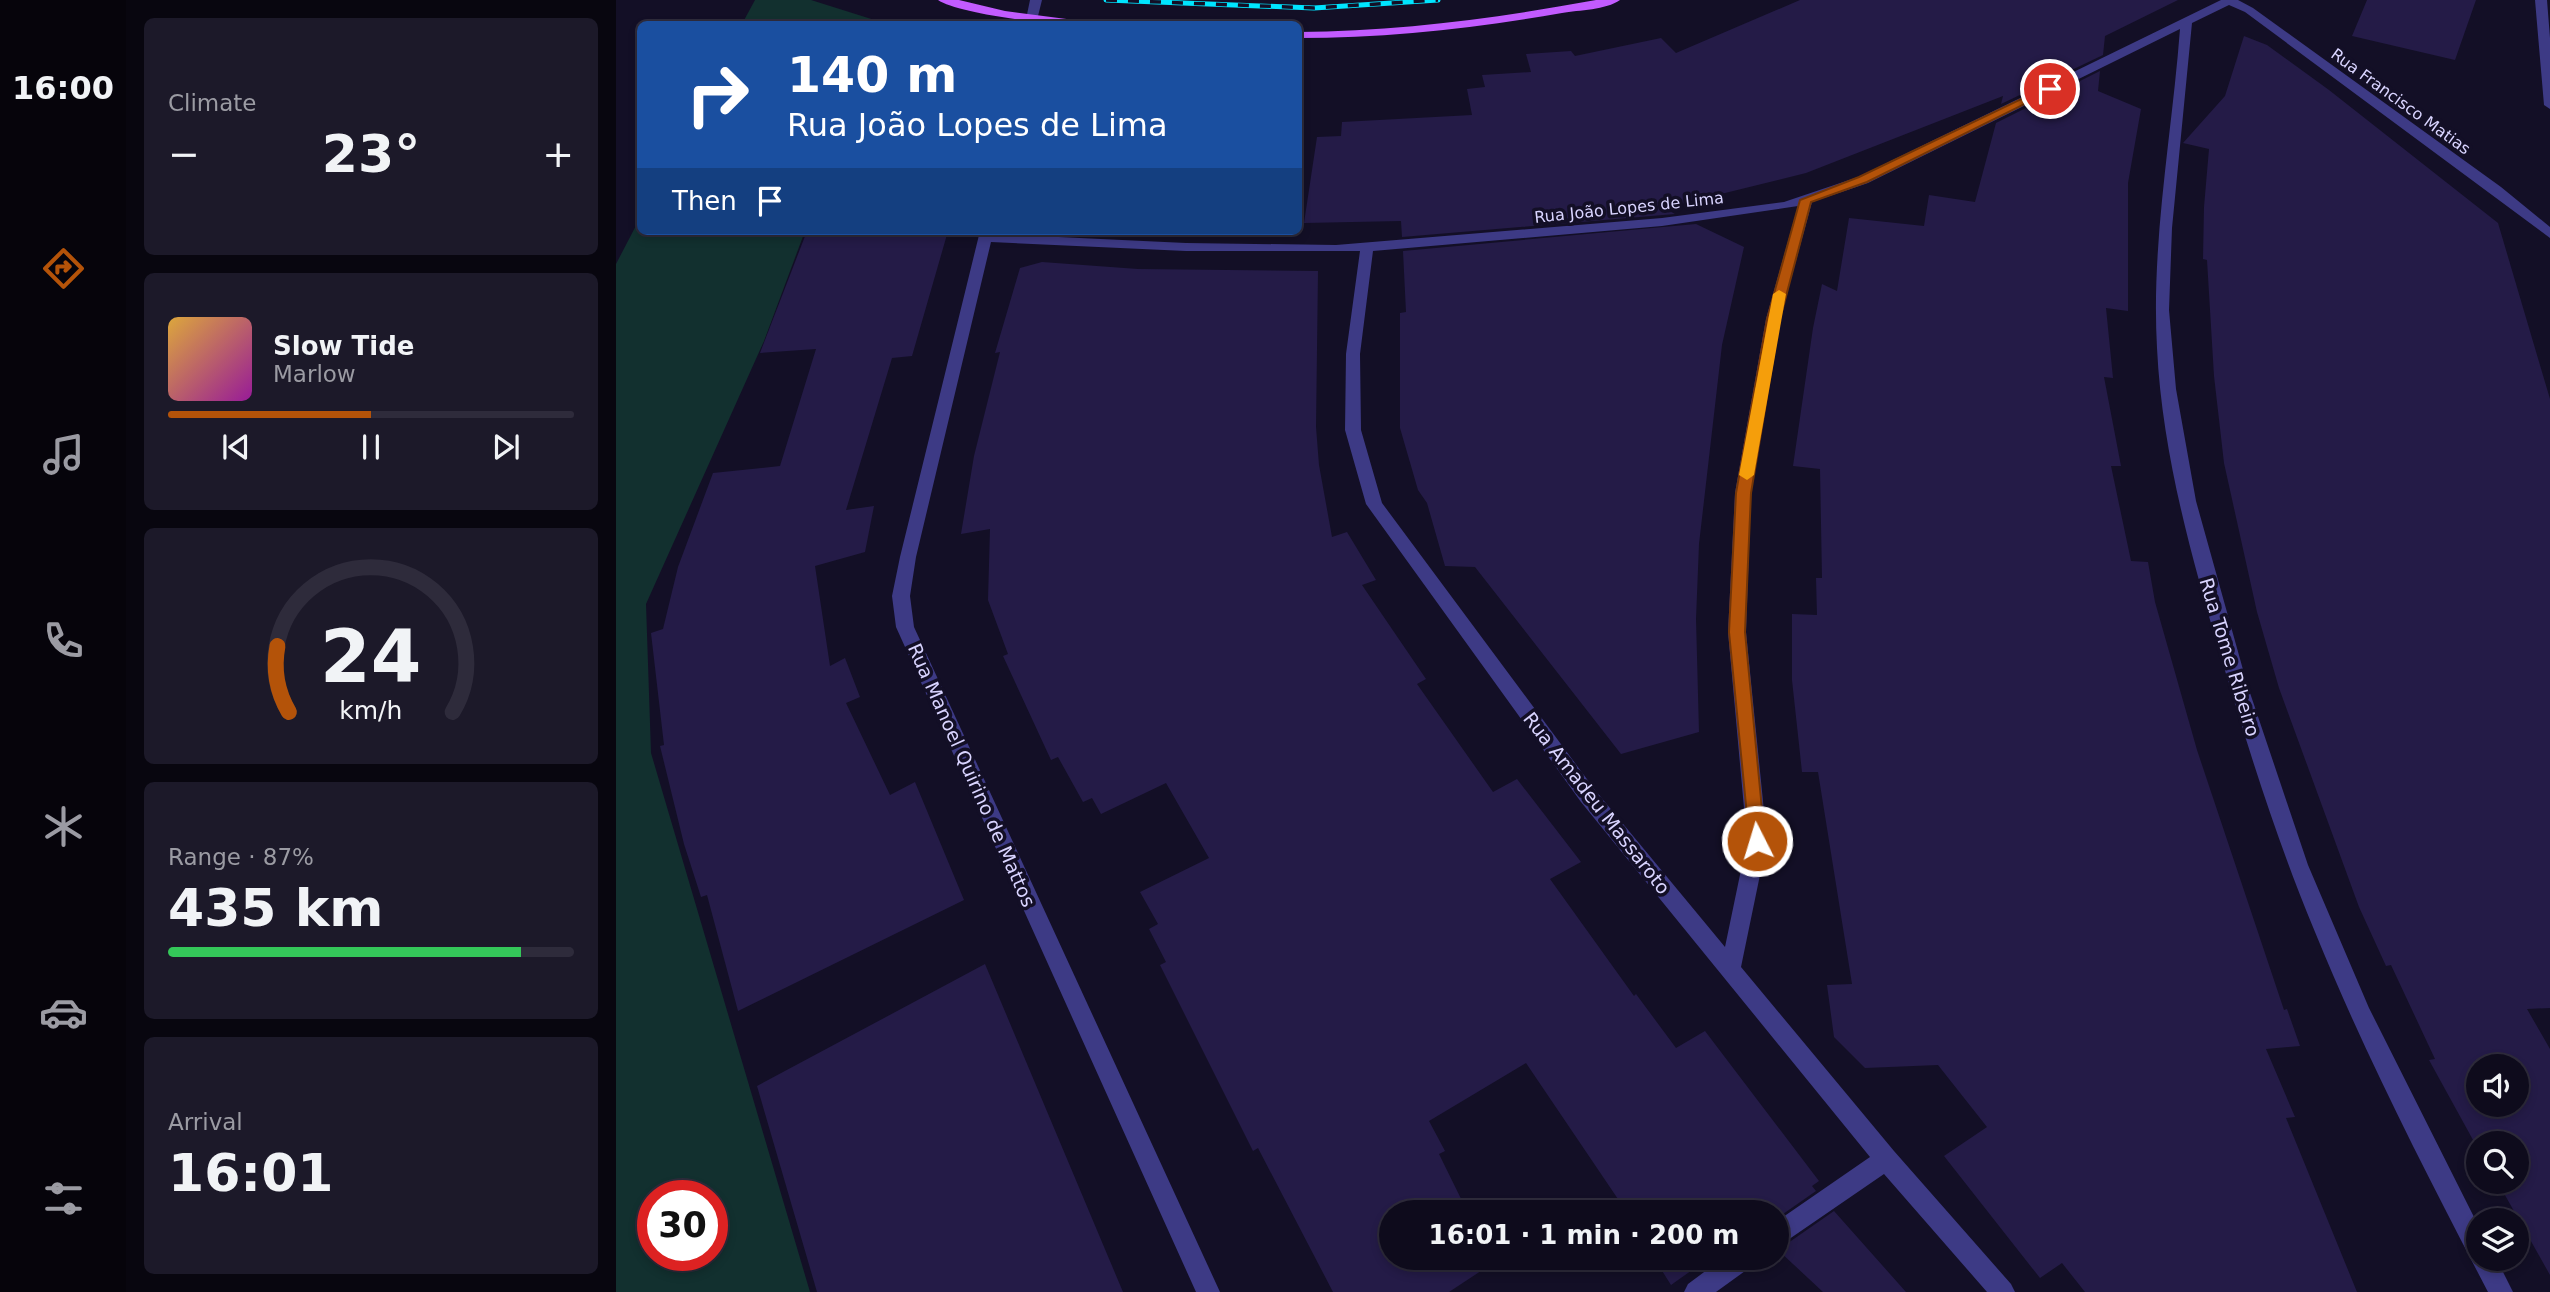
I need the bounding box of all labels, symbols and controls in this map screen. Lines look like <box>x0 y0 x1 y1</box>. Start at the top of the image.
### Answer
street label: Rua Francisco Matias <box>2327 44 2474 158</box>
text: 140 m <box>787 47 957 104</box>
icon: right <box>672 49 763 140</box>
pin <box>2020 59 2080 119</box>
text: 16:00 <box>12 69 114 107</box>
icon: arrive <box>2031 70 2069 108</box>
text: Climate <box>168 90 257 116</box>
text: Rua João Lopes de Lima <box>787 106 1168 144</box>
text: 23° <box>322 124 420 184</box>
text: − <box>168 132 200 176</box>
text: + <box>542 132 574 176</box>
icon: arrive <box>751 182 789 220</box>
text: Then <box>672 186 737 216</box>
street label: Rua João Lopes de Lima <box>1533 188 1725 227</box>
icon: directions <box>39 244 88 293</box>
text: Slow Tide <box>273 331 414 361</box>
text: Marlow <box>273 361 356 387</box>
icon: previous <box>217 428 255 466</box>
icon: pause <box>352 428 390 466</box>
icon: next <box>487 428 525 466</box>
icon: music <box>39 430 88 479</box>
street label: Rua Tome Ribeiro <box>2195 575 2265 739</box>
text: 24 <box>320 614 422 699</box>
icon: phone <box>39 616 88 665</box>
street label: Rua Manoel Quirino de Mattos <box>904 640 1040 910</box>
text: km/h <box>339 696 403 725</box>
street label: Rua Amadeu Massaroto <box>1519 708 1675 898</box>
icon: climate <box>39 802 88 851</box>
position arrow <box>1720 804 1794 878</box>
text: Range · 87% <box>168 844 314 870</box>
text: 435 km <box>168 878 383 938</box>
icon: car <box>39 988 88 1037</box>
map controls <box>2466 1054 2529 1271</box>
button: sound <box>2466 1054 2529 1117</box>
text: Arrival <box>168 1109 243 1135</box>
button: search <box>2466 1131 2529 1194</box>
text: 16:01 <box>168 1143 334 1203</box>
icon: filters <box>39 1174 88 1223</box>
speed limit sign: 30 <box>637 1180 728 1271</box>
button: layers <box>2466 1208 2529 1271</box>
text: 16:01 · 1 min · 200 m <box>1429 1220 1739 1250</box>

